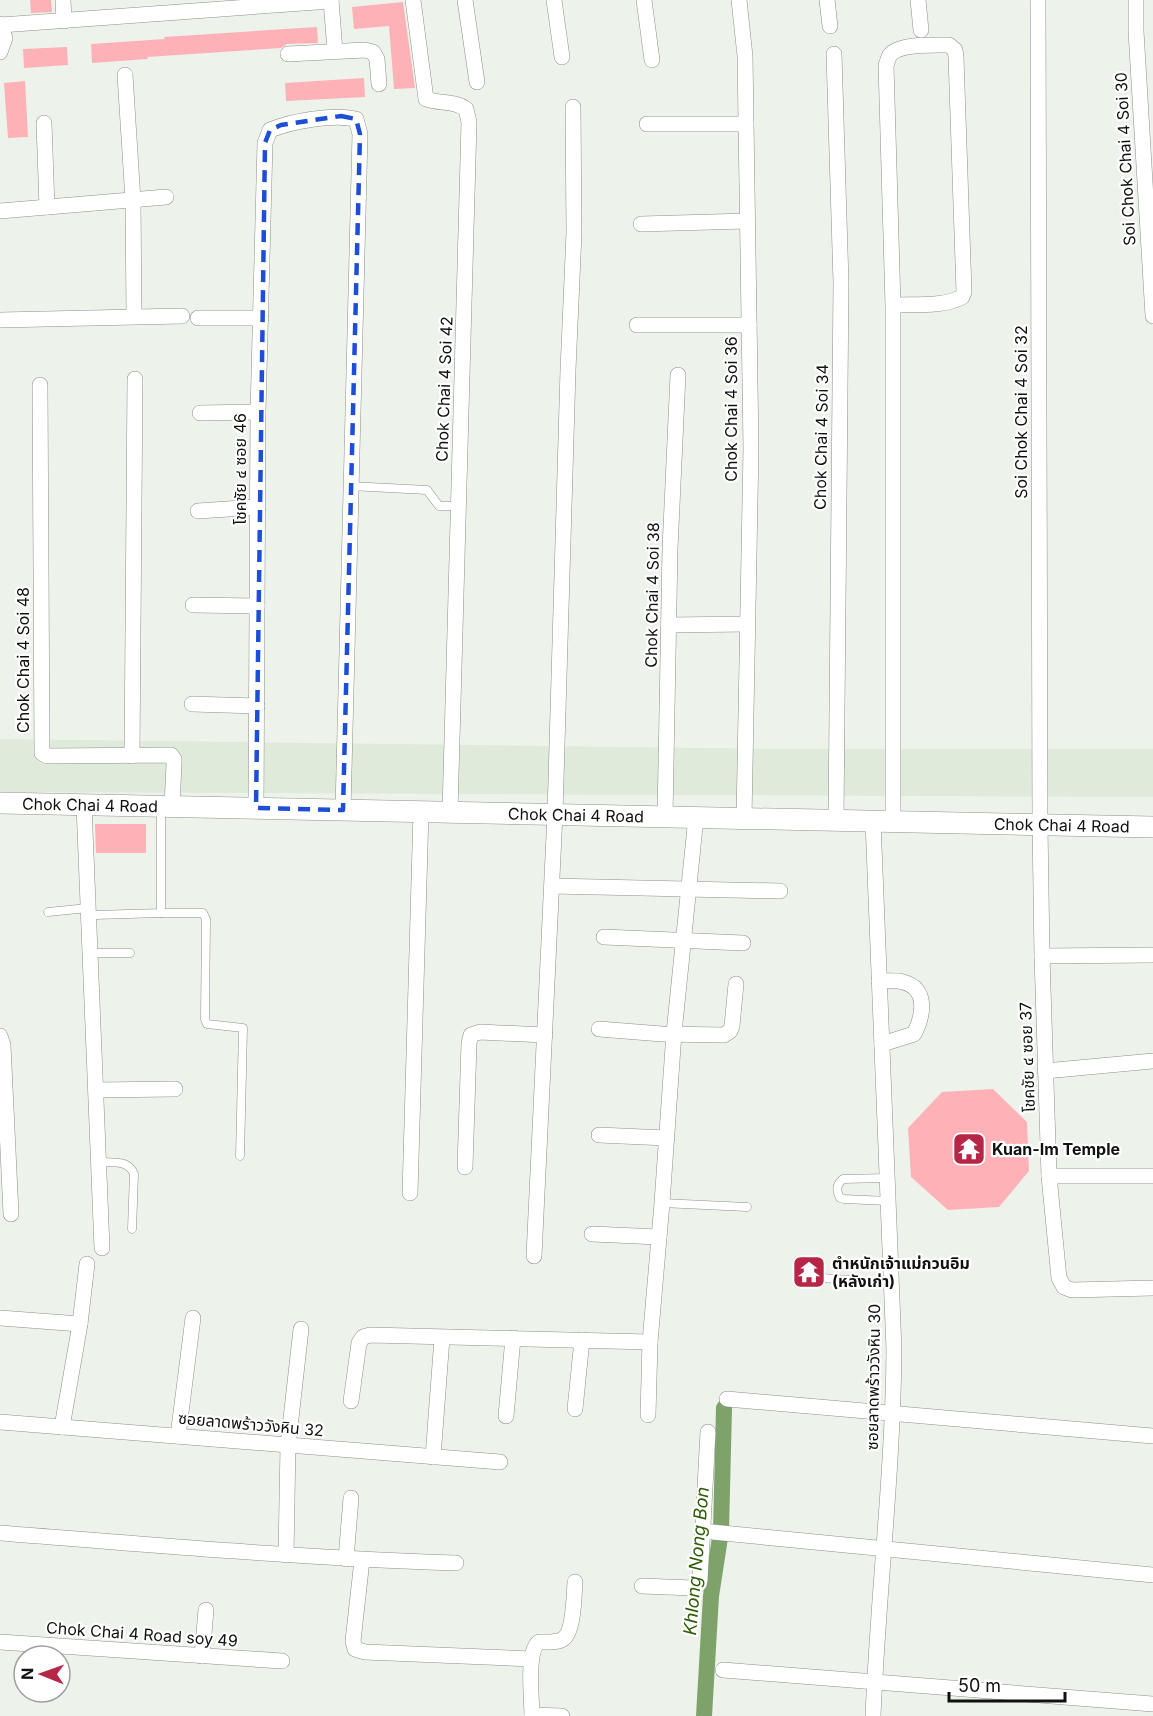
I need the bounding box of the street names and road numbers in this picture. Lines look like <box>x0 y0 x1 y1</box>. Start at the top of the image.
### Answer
street label: Soi Chok Chai 4 Soi 30 <box>1110 72 1140 246</box>
street label: Chok Chai 4 Soi 42 <box>431 316 457 462</box>
street label: Soi Chok Chai 4 Soi 32 <box>1011 325 1031 499</box>
street label: Chok Chai 4 Soi 36 <box>721 336 741 482</box>
street label: Chok Chai 4 Soi 34 <box>810 364 832 510</box>
street label: โชคชัย ๔ ซอย 46 <box>230 413 250 525</box>
street label: Chok Chai 4 Soi 38 <box>641 522 663 668</box>
street label: Chok Chai 4 Soi 48 <box>13 587 33 733</box>
street label: Chok Chai 4 Road <box>22 793 158 816</box>
street label: Chok Chai 4 Road <box>508 804 644 826</box>
street label: Chok Chai 4 Road <box>994 814 1130 837</box>
street label: โชคชัย ๔ ซอย 37 <box>1015 1002 1039 1112</box>
street label: ซอยลาดพร้าววังหิน 30 <box>862 1304 884 1450</box>
street label: ซอยลาดพร้าววังหิน 32 <box>177 1408 325 1440</box>
street label: Chok Chai 4 Road soy 49 <box>46 1617 238 1651</box>

